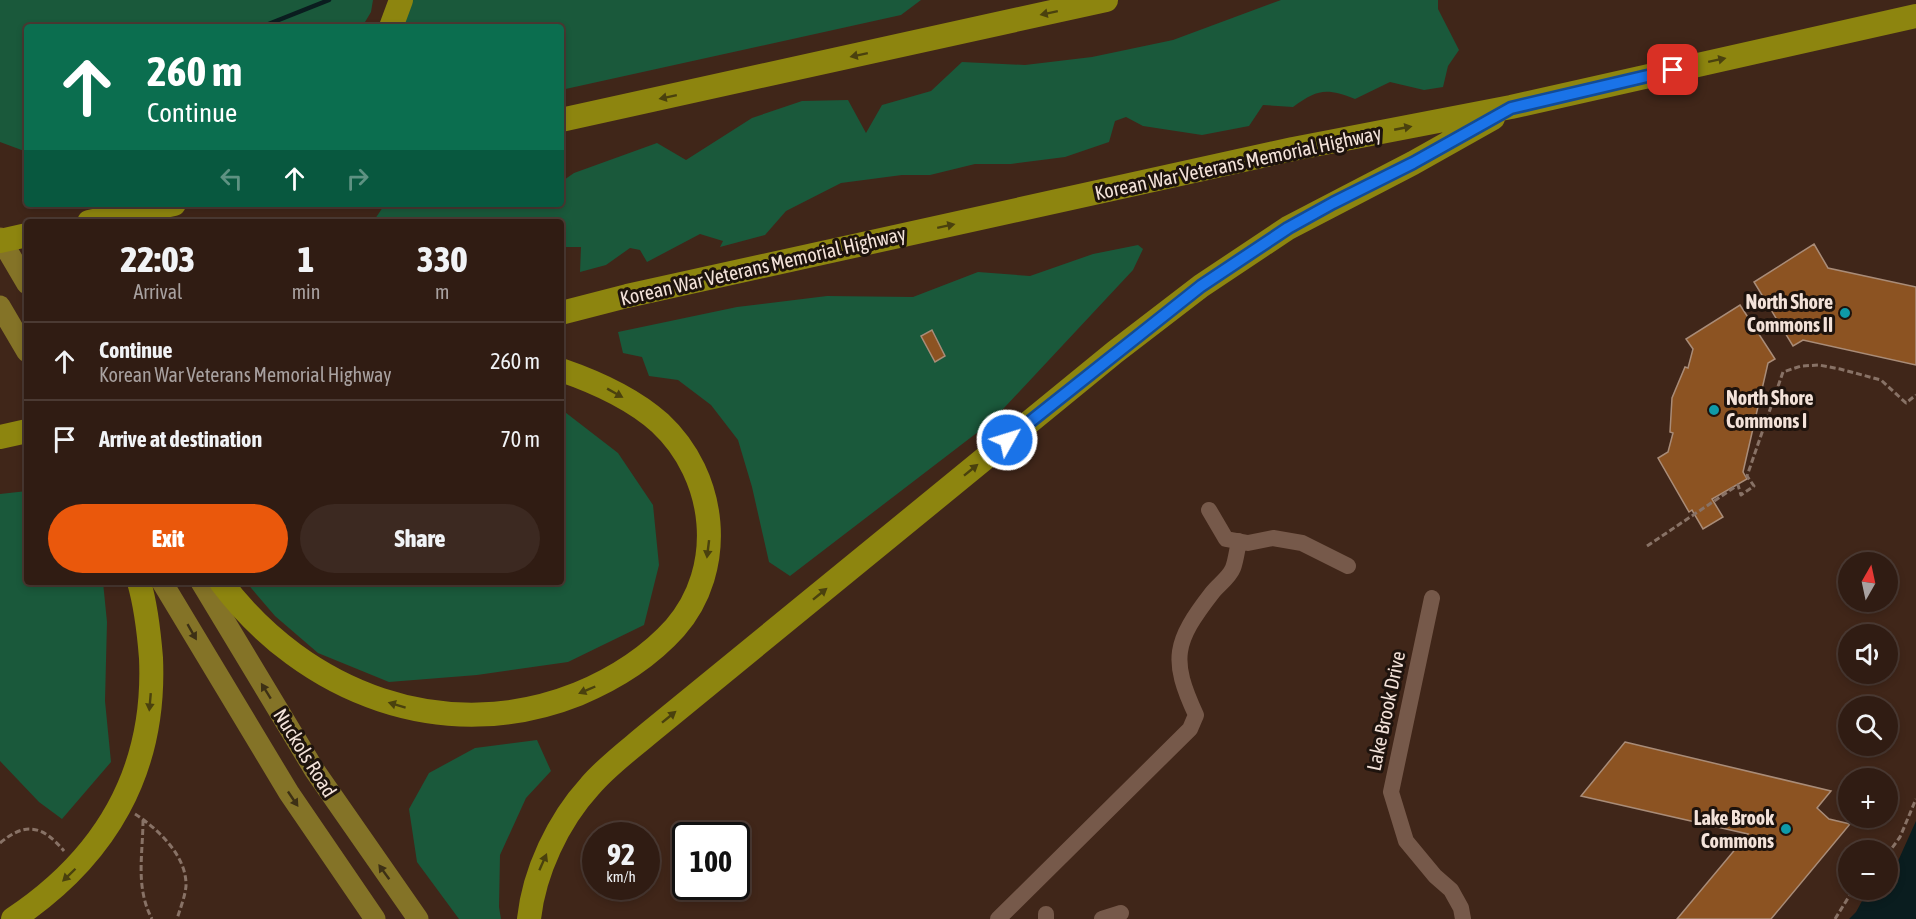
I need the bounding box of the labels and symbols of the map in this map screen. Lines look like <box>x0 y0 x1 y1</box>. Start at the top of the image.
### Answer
one-way arrow <box>1039 9 1058 18</box>
pin <box>1647 44 1698 95</box>
one-way arrow <box>849 51 868 60</box>
one-way arrow <box>1708 55 1726 65</box>
one-way arrow <box>658 93 677 102</box>
street label: Korean War Veterans Memorial Highway <box>1092 121 1383 204</box>
one-way arrow <box>1394 123 1413 132</box>
one-way arrow <box>936 220 955 230</box>
street label: Korean War Veterans Memorial Highway <box>618 221 908 310</box>
place label: North Shore Commons II <box>1745 290 1833 336</box>
marker: North Shore Commons II <box>1838 306 1852 320</box>
place label: North Shore Commons I <box>1726 386 1814 432</box>
one-way arrow <box>606 388 623 398</box>
marker: North Shore Commons I <box>1707 403 1721 417</box>
position arrow <box>975 408 1039 472</box>
one-way arrow <box>963 464 979 477</box>
one-way arrow <box>703 540 713 559</box>
north arrow <box>1838 552 1898 612</box>
one-way arrow <box>812 587 828 600</box>
one-way arrow <box>187 624 197 641</box>
street label: Lake Brook Drive <box>1362 649 1409 773</box>
one-way arrow <box>260 683 271 699</box>
one-way arrow <box>578 686 596 695</box>
one-way arrow <box>145 693 155 712</box>
one-way arrow <box>388 700 406 709</box>
street label: Nuckols Road <box>269 704 342 801</box>
one-way arrow <box>661 711 676 724</box>
one-way arrow <box>287 791 298 807</box>
place label: Lake Brook Commons <box>1694 806 1774 852</box>
speed limit sign: 100 <box>672 822 750 900</box>
marker: Lake Brook Commons <box>1779 822 1793 836</box>
one-way arrow <box>538 854 547 871</box>
one-way arrow <box>378 864 390 880</box>
one-way arrow <box>63 867 77 881</box>

